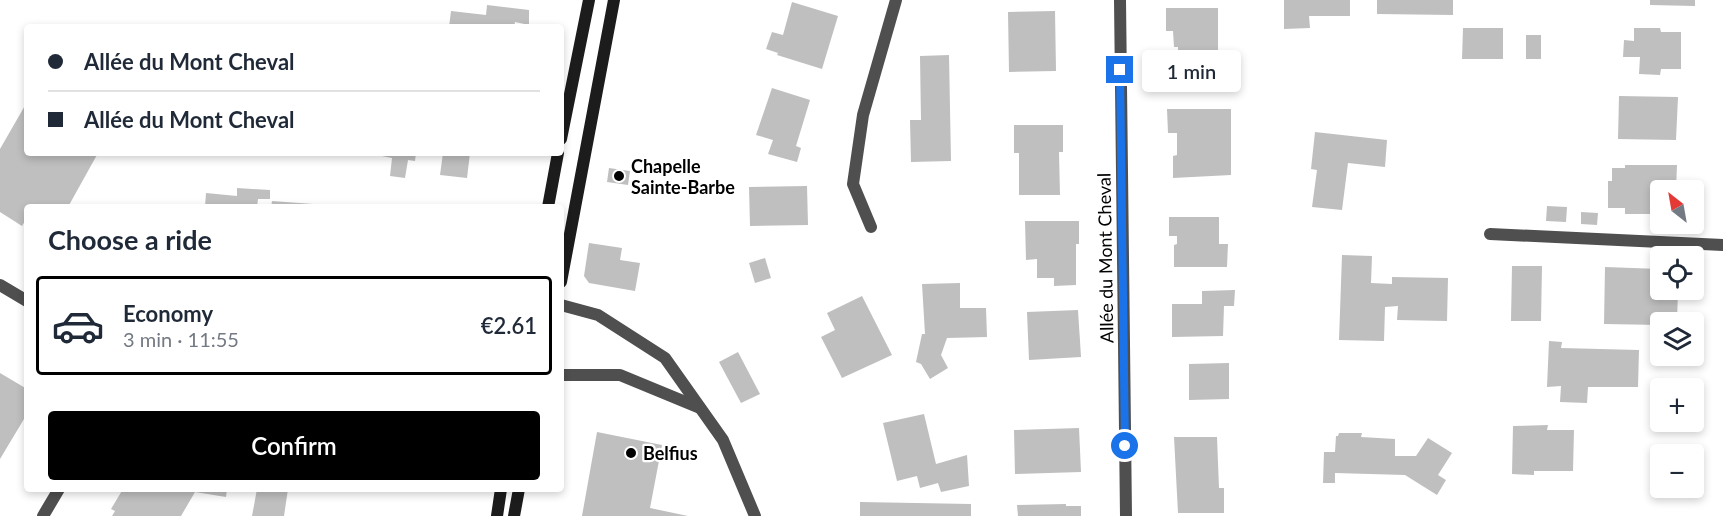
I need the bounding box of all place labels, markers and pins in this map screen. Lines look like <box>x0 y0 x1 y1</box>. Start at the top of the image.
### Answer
place label: Chapelle Sainte-Barbe <box>631 155 735 198</box>
marker: Chapelle Sainte-Barbe <box>612 169 626 183</box>
place label: Belfius <box>643 442 698 464</box>
marker: Belfius <box>624 446 638 460</box>

